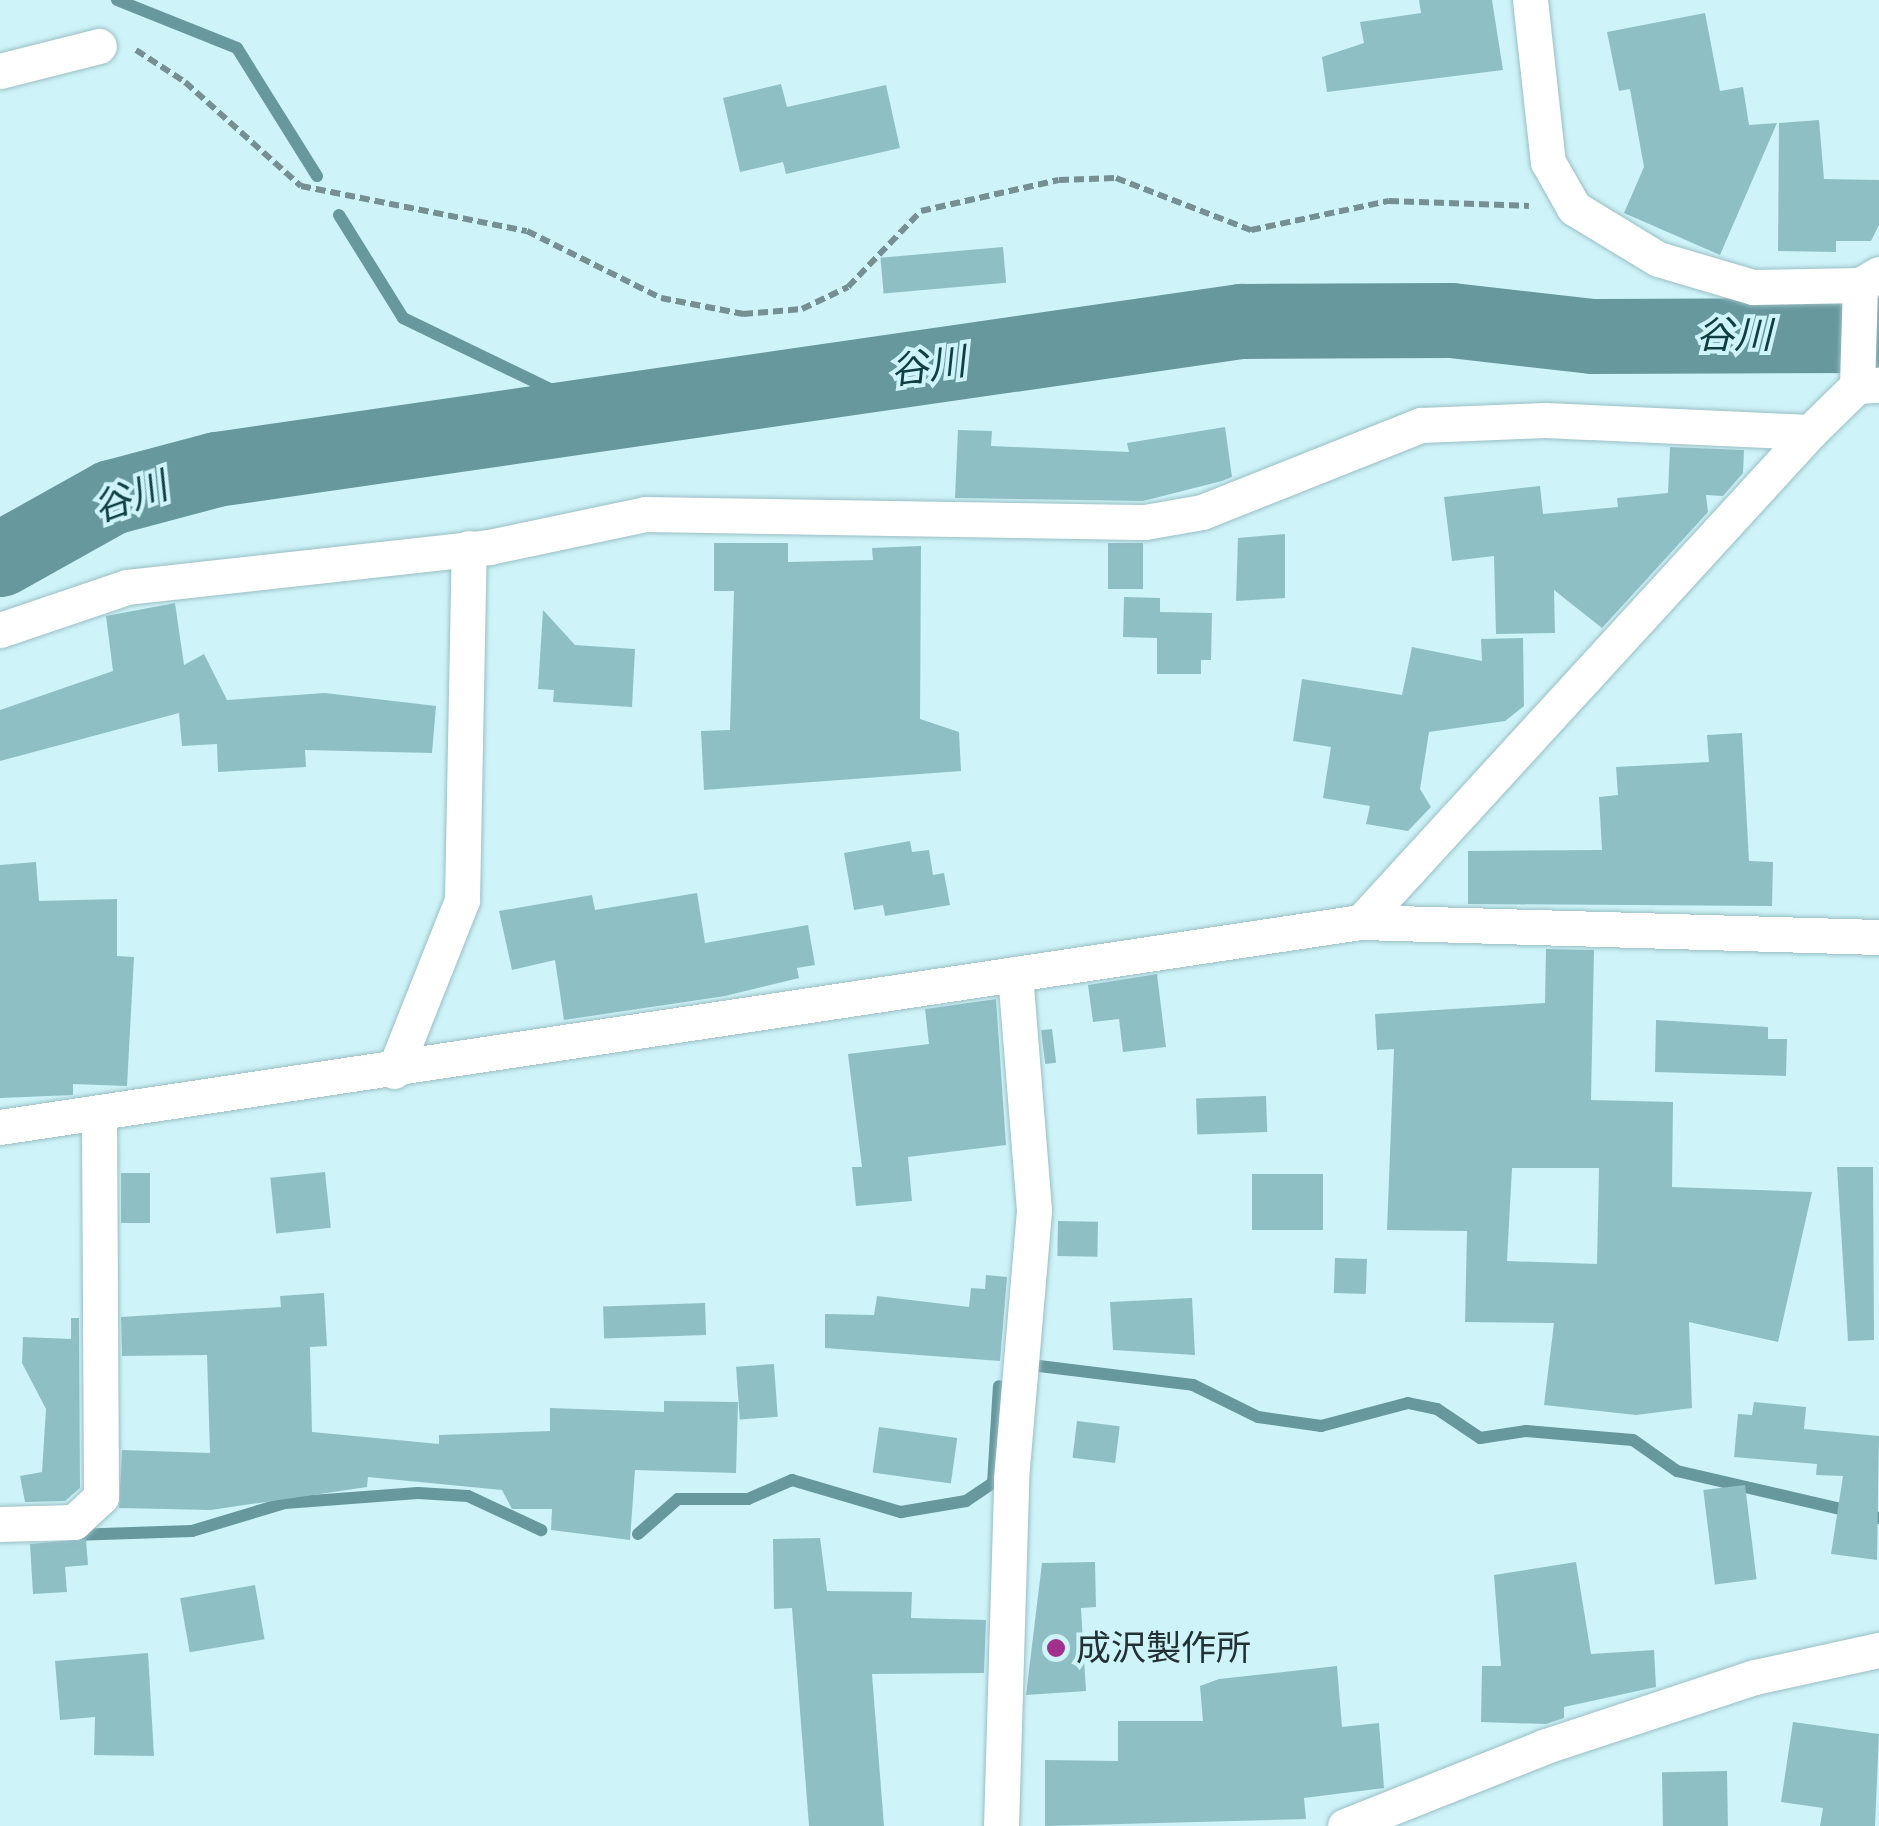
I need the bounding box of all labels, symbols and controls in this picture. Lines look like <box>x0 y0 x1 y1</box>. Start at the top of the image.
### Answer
water label: 谷川 <box>1696 312 1772 358</box>
water label: 谷川 <box>887 338 969 394</box>
water label: 谷川 <box>86 463 174 531</box>
place label: 成沢製作所 <box>1076 1627 1251 1669</box>
marker: 成沢製作所 <box>1045 1637 1067 1659</box>

